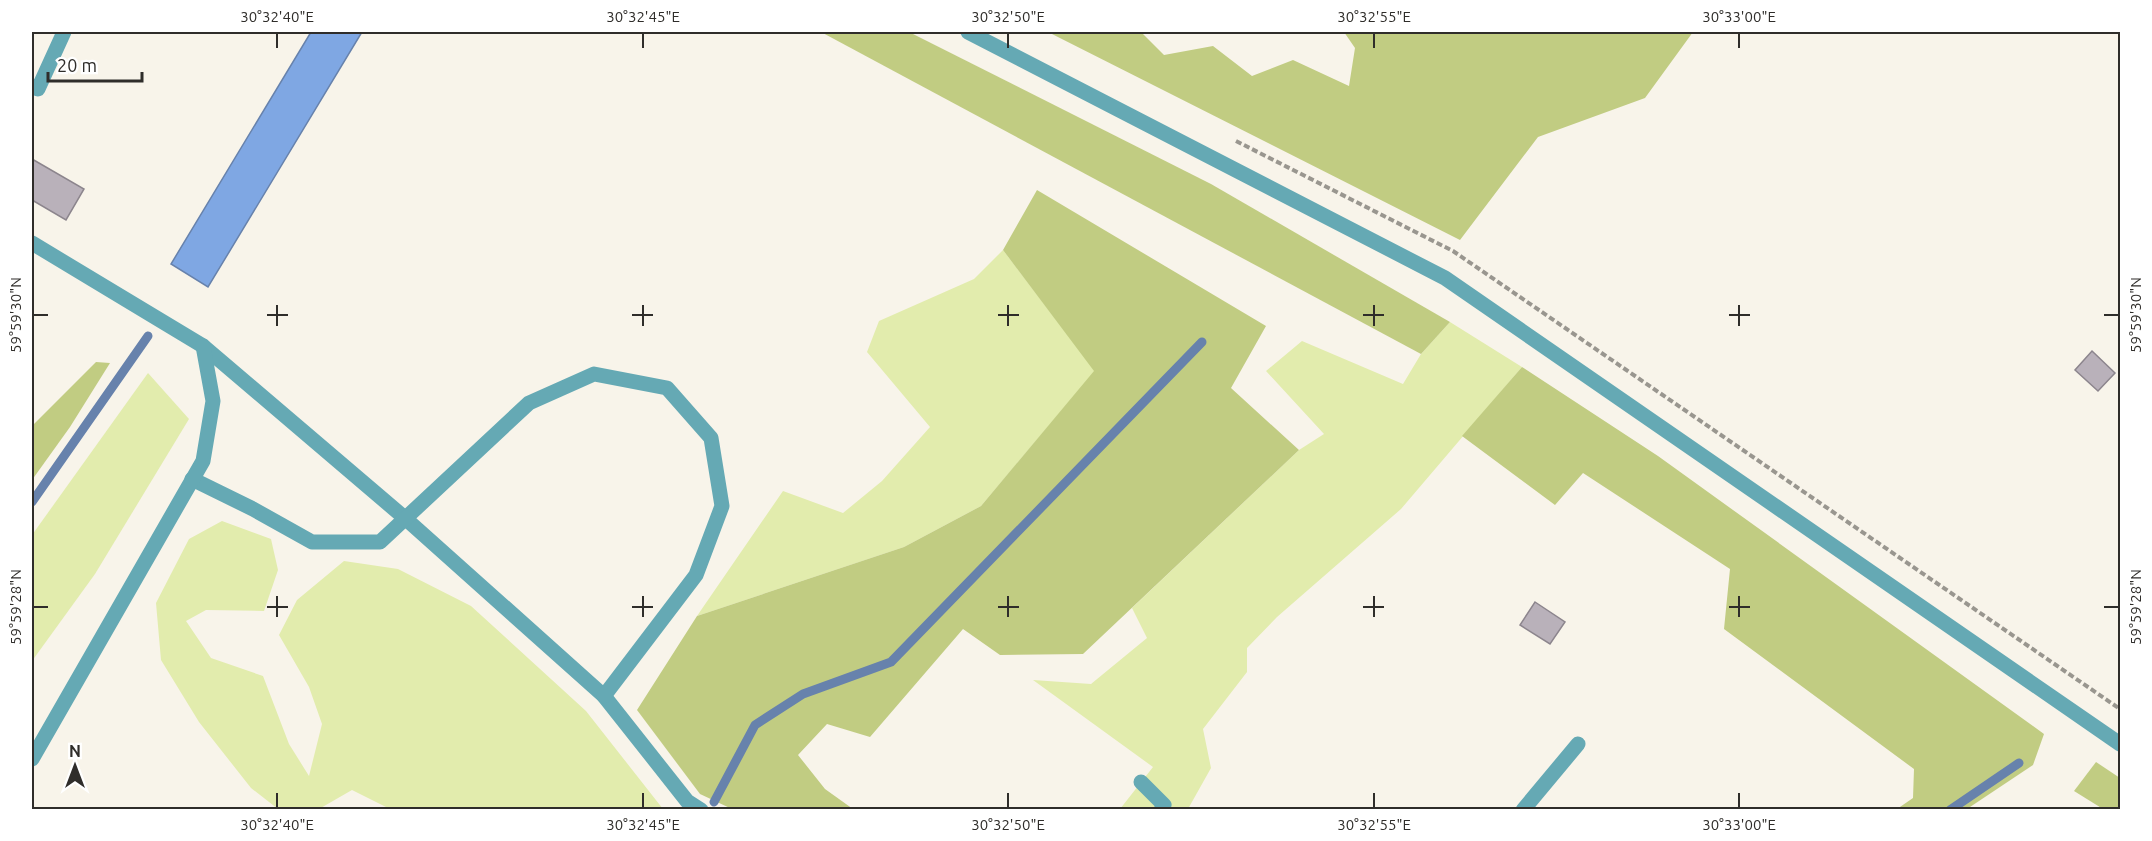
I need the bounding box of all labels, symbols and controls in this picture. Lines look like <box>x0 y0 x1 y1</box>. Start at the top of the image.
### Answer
text: 30°32'40"E <box>240 8 314 25</box>
text: 30°32'45"E <box>606 8 680 25</box>
text: 30°32'50"E <box>971 8 1045 25</box>
text: 30°32'55"E <box>1337 8 1411 25</box>
text: 30°33'00"E <box>1702 8 1776 25</box>
scale bar <box>48 45 142 83</box>
text: 20 m <box>57 55 97 75</box>
text: 59°59'30"N <box>7 277 24 353</box>
text: 59°59'30"N <box>2127 277 2144 353</box>
text: 59°59'28"N <box>7 569 24 645</box>
text: 59°59'28"N <box>2127 569 2144 645</box>
north arrow <box>45 736 105 796</box>
text: N <box>69 742 81 760</box>
text: 30°32'40"E <box>240 816 314 833</box>
text: 30°32'45"E <box>606 816 680 833</box>
text: 30°32'50"E <box>971 816 1045 833</box>
text: 30°32'55"E <box>1337 816 1411 833</box>
text: 30°33'00"E <box>1702 816 1776 833</box>

